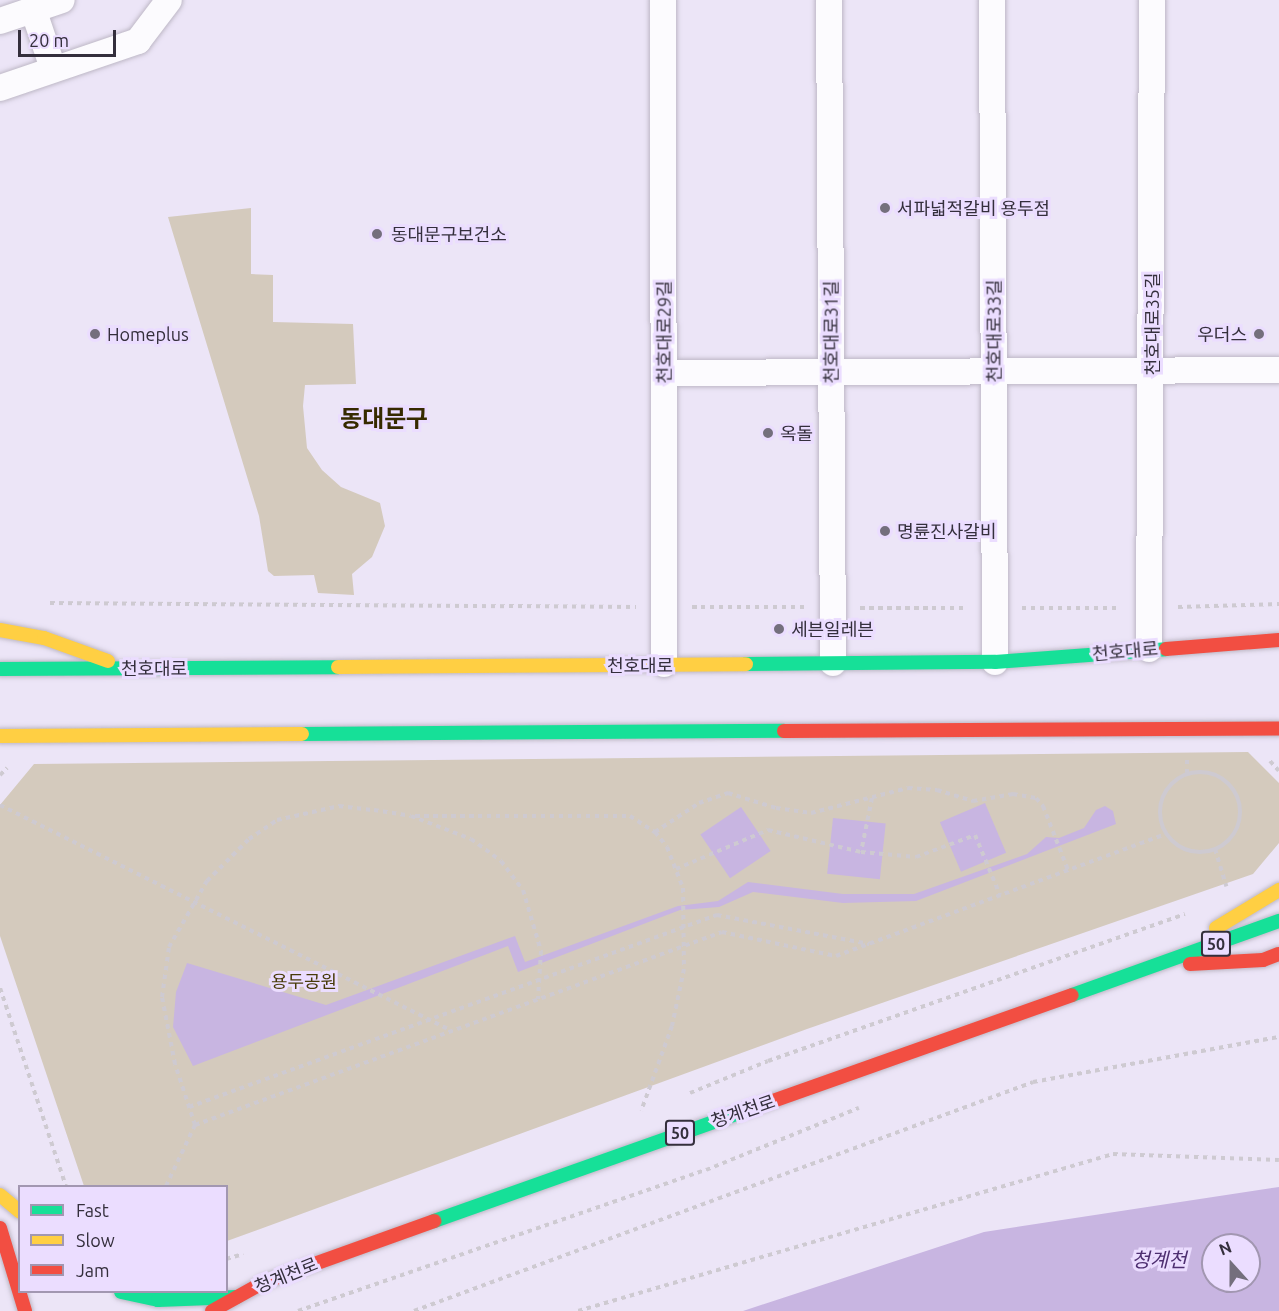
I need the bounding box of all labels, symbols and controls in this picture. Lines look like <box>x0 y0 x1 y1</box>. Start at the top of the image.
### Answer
scale bar <box>21 18 118 56</box>
text: 20 m <box>29 30 69 50</box>
place label: 서파넓적갈비 용두점 <box>897 197 1050 219</box>
marker: 서파넓적갈비 용두점 <box>878 201 892 215</box>
place label: 동대문구보건소 <box>391 223 507 245</box>
marker: 동대문구보건소 <box>368 225 386 243</box>
street label: 천호대로35길 <box>1141 272 1163 376</box>
street label: 천호대로33길 <box>983 279 1005 383</box>
street label: 천호대로29길 <box>653 280 675 384</box>
street label: 천호대로31길 <box>820 280 842 384</box>
place label: Homeplus <box>107 323 189 345</box>
place label: 우더스 <box>1197 323 1247 345</box>
marker: Homeplus <box>88 327 102 341</box>
marker: 우더스 <box>1252 327 1266 341</box>
district label: 동대문구 <box>340 405 428 433</box>
place label: 옥돌 <box>780 422 813 444</box>
marker: 옥돌 <box>761 426 775 440</box>
place label: 명륜진사갈비 <box>897 520 996 542</box>
marker: 명륜진사갈비 <box>878 524 892 538</box>
place label: 세븐일레븐 <box>791 618 874 640</box>
marker: 세븐일레븐 <box>772 622 786 636</box>
street label: 천호대로 <box>1091 637 1159 665</box>
street label: 천호대로 <box>607 654 673 676</box>
street label: 천호대로 <box>121 657 187 679</box>
road number: 50 <box>1200 931 1232 957</box>
park label: 용두공원 <box>271 970 337 992</box>
street label: 청계천로 <box>708 1090 778 1132</box>
road number: 50 <box>664 1120 696 1146</box>
legend <box>18 1185 228 1293</box>
text: Fast <box>76 1200 109 1220</box>
text: Slow <box>76 1230 115 1250</box>
north arrow <box>1201 1233 1261 1293</box>
text: N <box>1216 1238 1234 1259</box>
water label: 청계천 <box>1131 1247 1187 1271</box>
street label: 청계천로 <box>251 1253 321 1297</box>
text: Jam <box>76 1260 110 1280</box>

